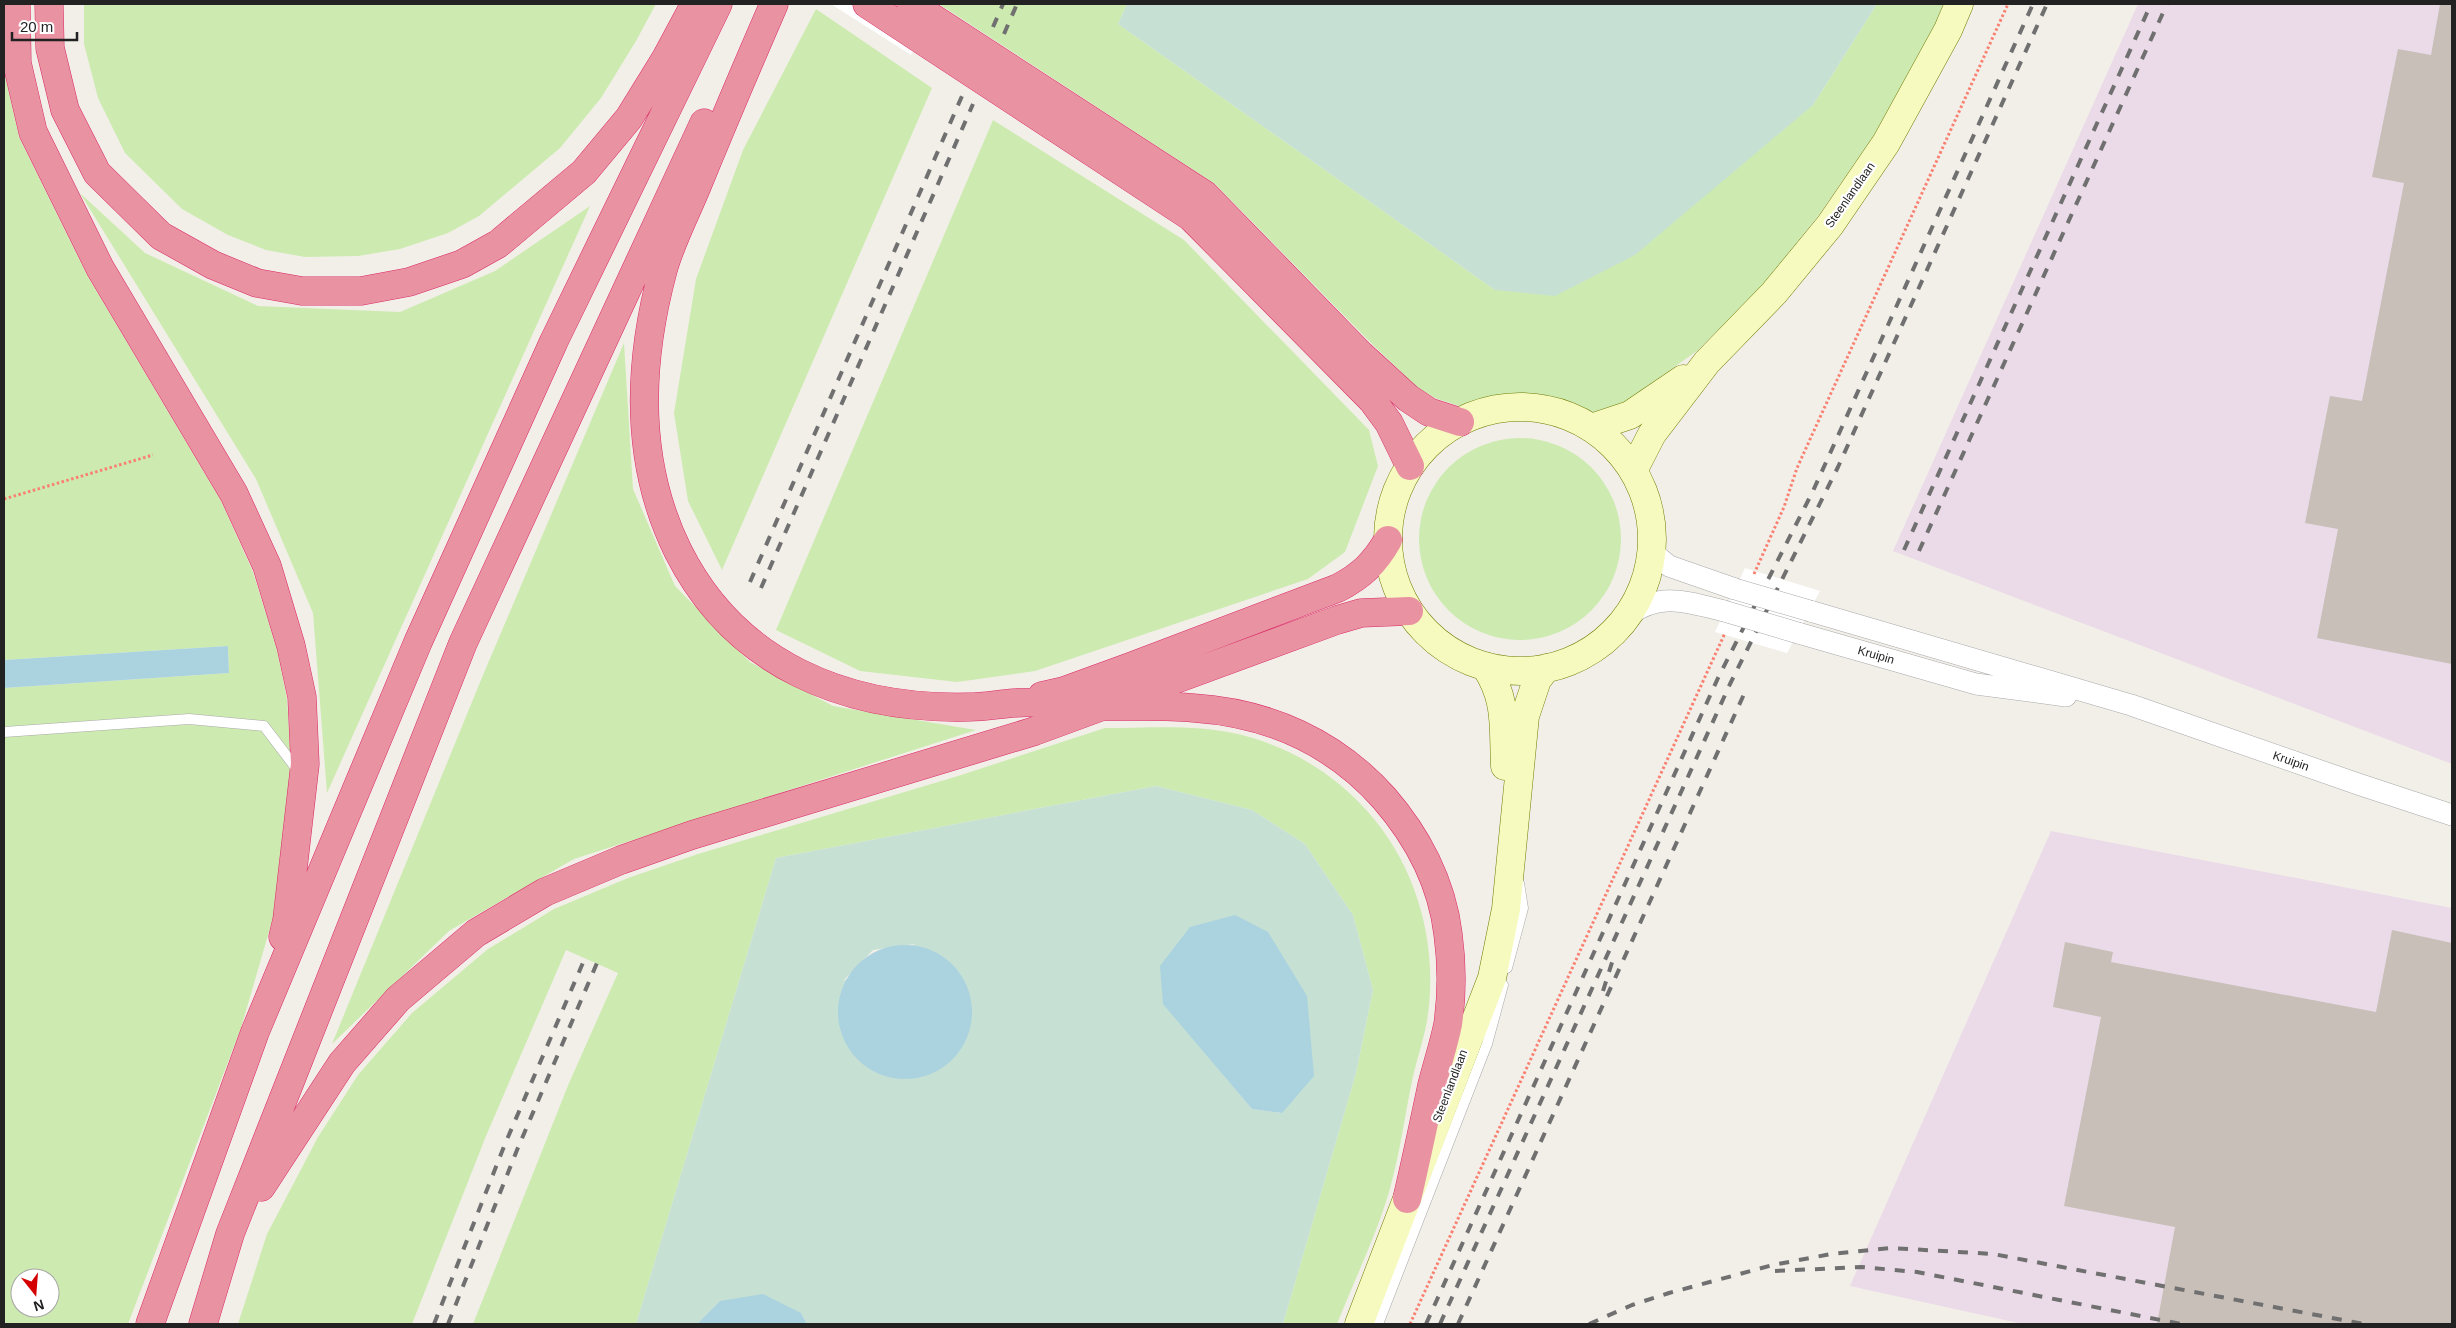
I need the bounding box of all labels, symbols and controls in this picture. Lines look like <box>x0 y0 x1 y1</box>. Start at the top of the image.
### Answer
scale bar <box>12 10 78 42</box>
text: 20 m <box>20 18 53 35</box>
street label: Steenlandlaan <box>1822 160 1878 230</box>
street label: Kruipin <box>1856 643 1896 667</box>
street label: Kruipin <box>2271 748 2311 774</box>
street label: Steenlandlaan <box>1430 1048 1470 1124</box>
north arrow <box>10 1268 60 1318</box>
text: N <box>32 1296 46 1315</box>

